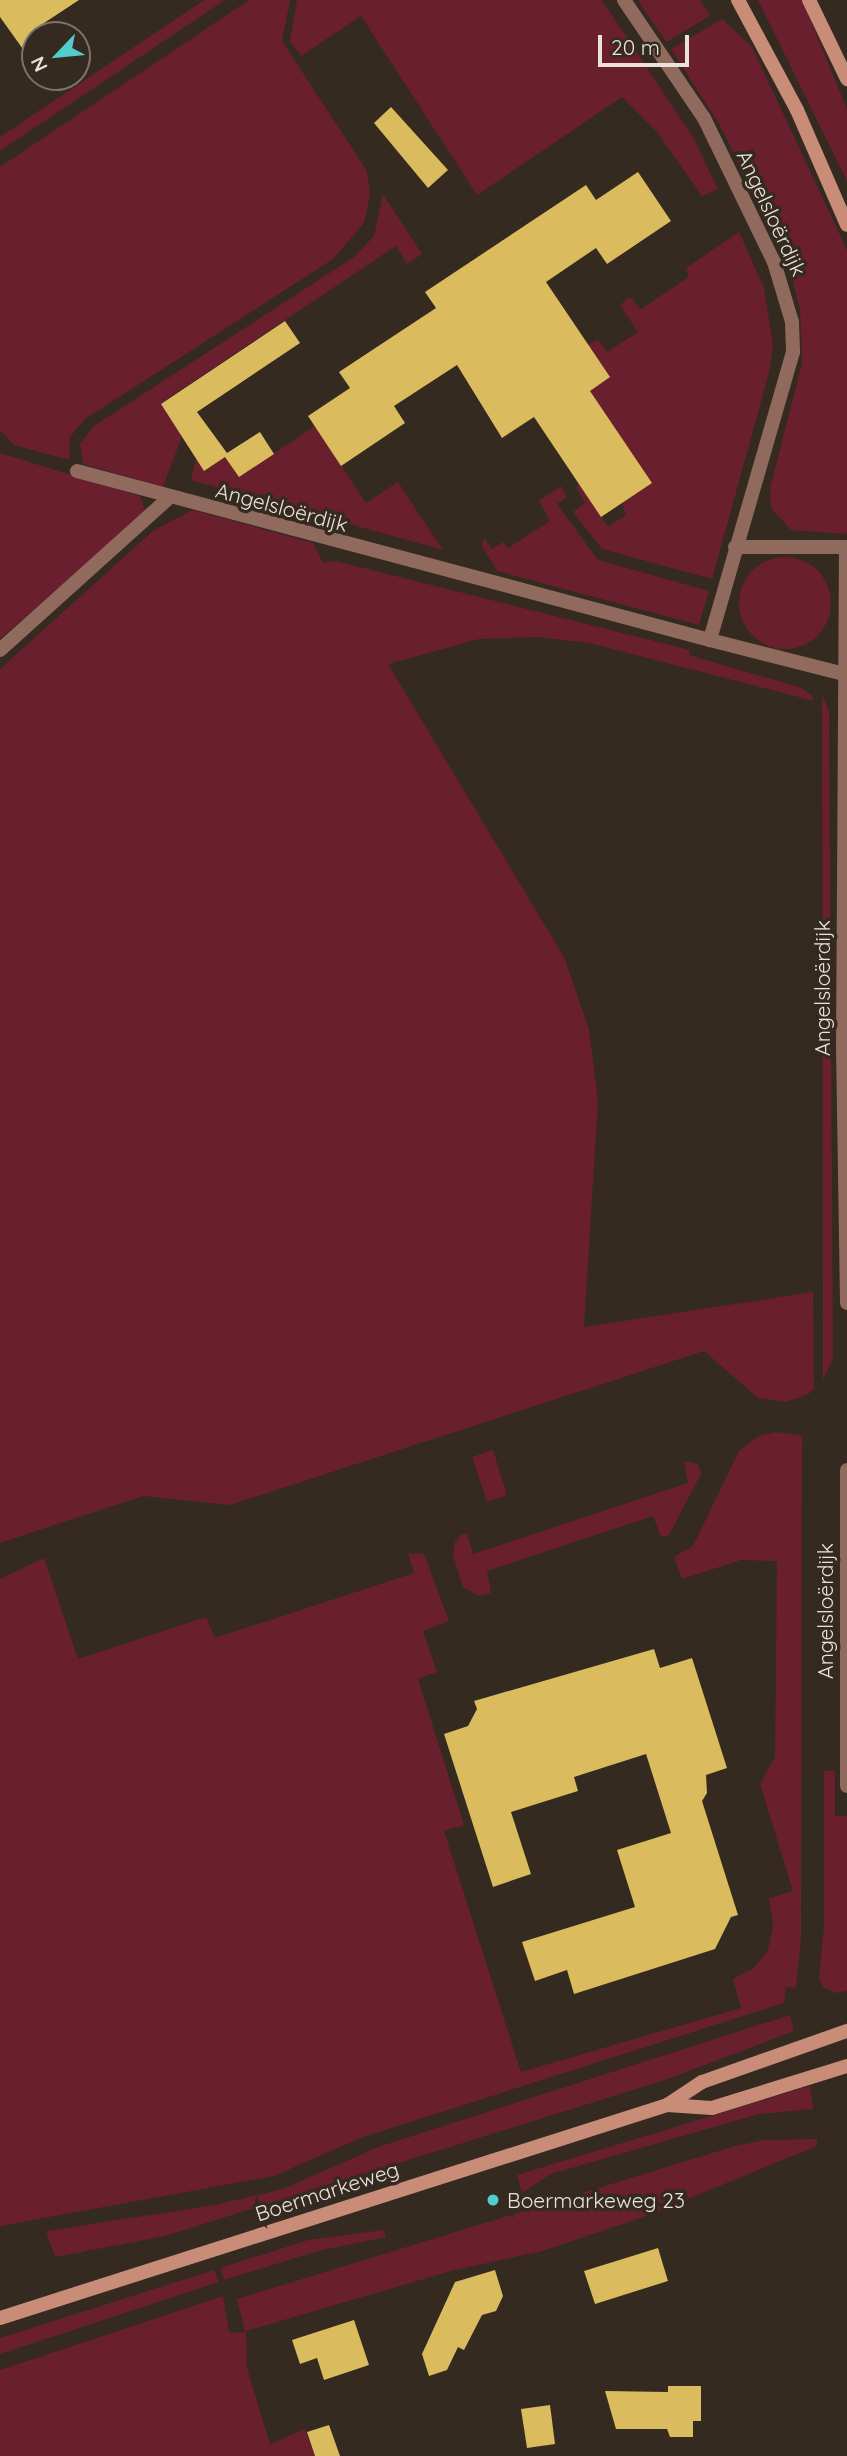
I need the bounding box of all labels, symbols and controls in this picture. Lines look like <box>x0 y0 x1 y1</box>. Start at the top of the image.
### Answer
north arrow <box>21 21 91 91</box>
scale bar <box>602 21 693 65</box>
text: 20 m <box>611 34 660 60</box>
text: N <box>25 53 53 76</box>
street label: Angelsloërdijk <box>732 146 812 280</box>
street label: Angelsloërdijk <box>213 477 351 537</box>
street label: Angelsloërdijk <box>809 920 835 1056</box>
street label: Angelsloërdijk <box>812 1543 838 1679</box>
street label: Boermarkeweg <box>252 2156 402 2226</box>
place label: Boermarkeweg 23 <box>507 2187 685 2213</box>
marker: Boermarkeweg 23 <box>485 2192 501 2208</box>

